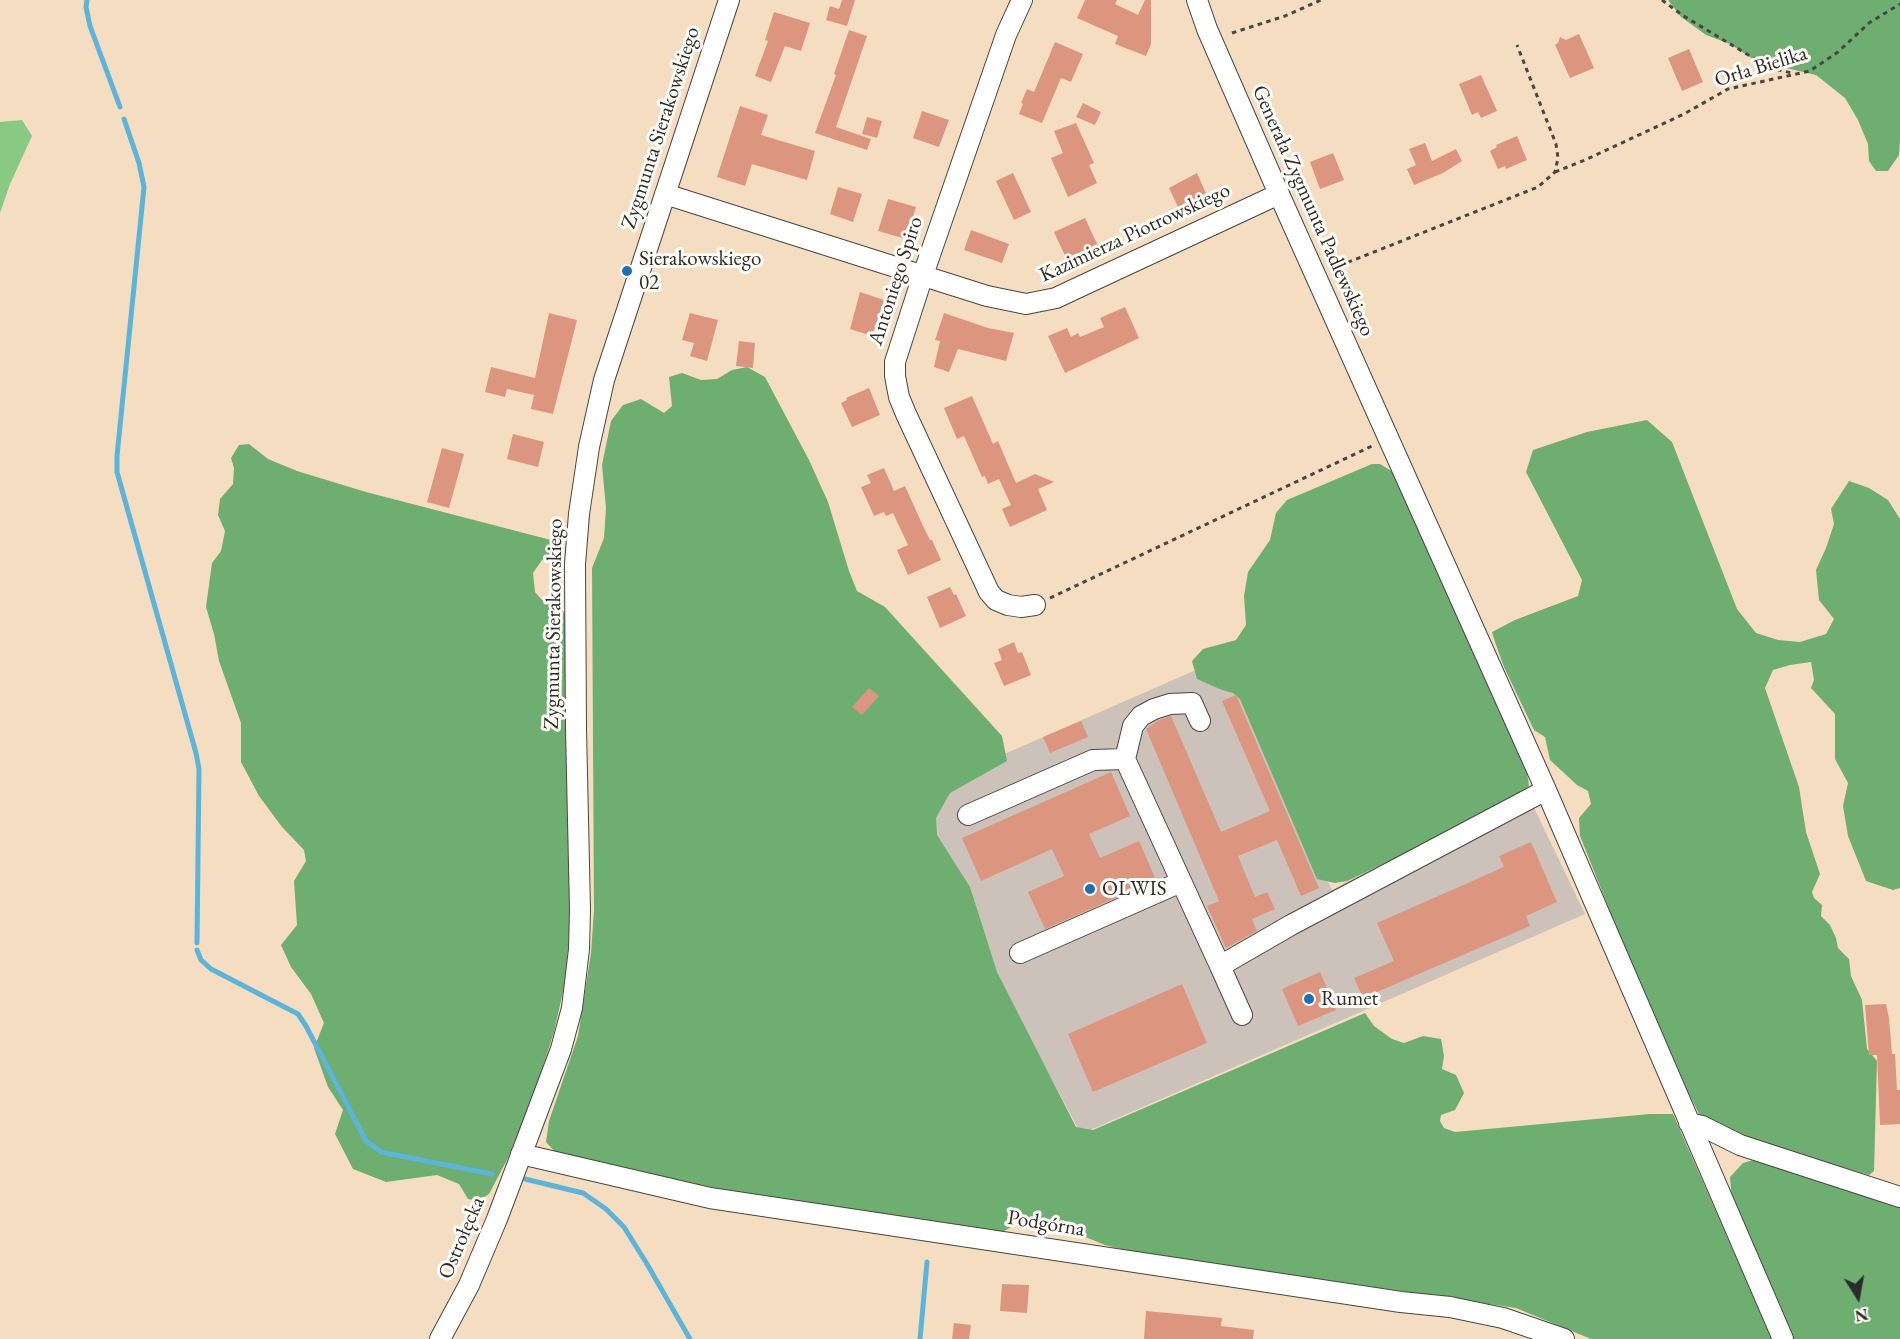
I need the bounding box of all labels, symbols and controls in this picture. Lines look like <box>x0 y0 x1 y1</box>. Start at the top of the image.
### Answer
street label: Zygmunta Sierakowskiego <box>616 24 706 232</box>
street label: Orła Bielika <box>1712 41 1810 93</box>
street label: Generała Zygmunta Padlewskiego <box>1246 82 1380 340</box>
street label: Kazimierza Piotrowskiego <box>1036 178 1234 288</box>
street label: Antoniego Spiro <box>863 213 929 349</box>
place label: Sierakowskiego 02 <box>639 246 761 296</box>
marker: Sierakowskiego 02 <box>620 264 634 278</box>
street label: Zygmunta Sierakowskiego <box>540 518 568 730</box>
place label: OLWIS <box>1102 876 1166 902</box>
marker: OLWIS <box>1083 882 1097 896</box>
place label: Rumet <box>1321 986 1378 1012</box>
marker: Rumet <box>1302 992 1316 1006</box>
street label: Ostrołęcka <box>433 1193 491 1283</box>
street label: Podgórna <box>1006 1205 1086 1243</box>
north arrow <box>1828 1267 1888 1327</box>
text: N <box>1853 1304 1870 1327</box>

